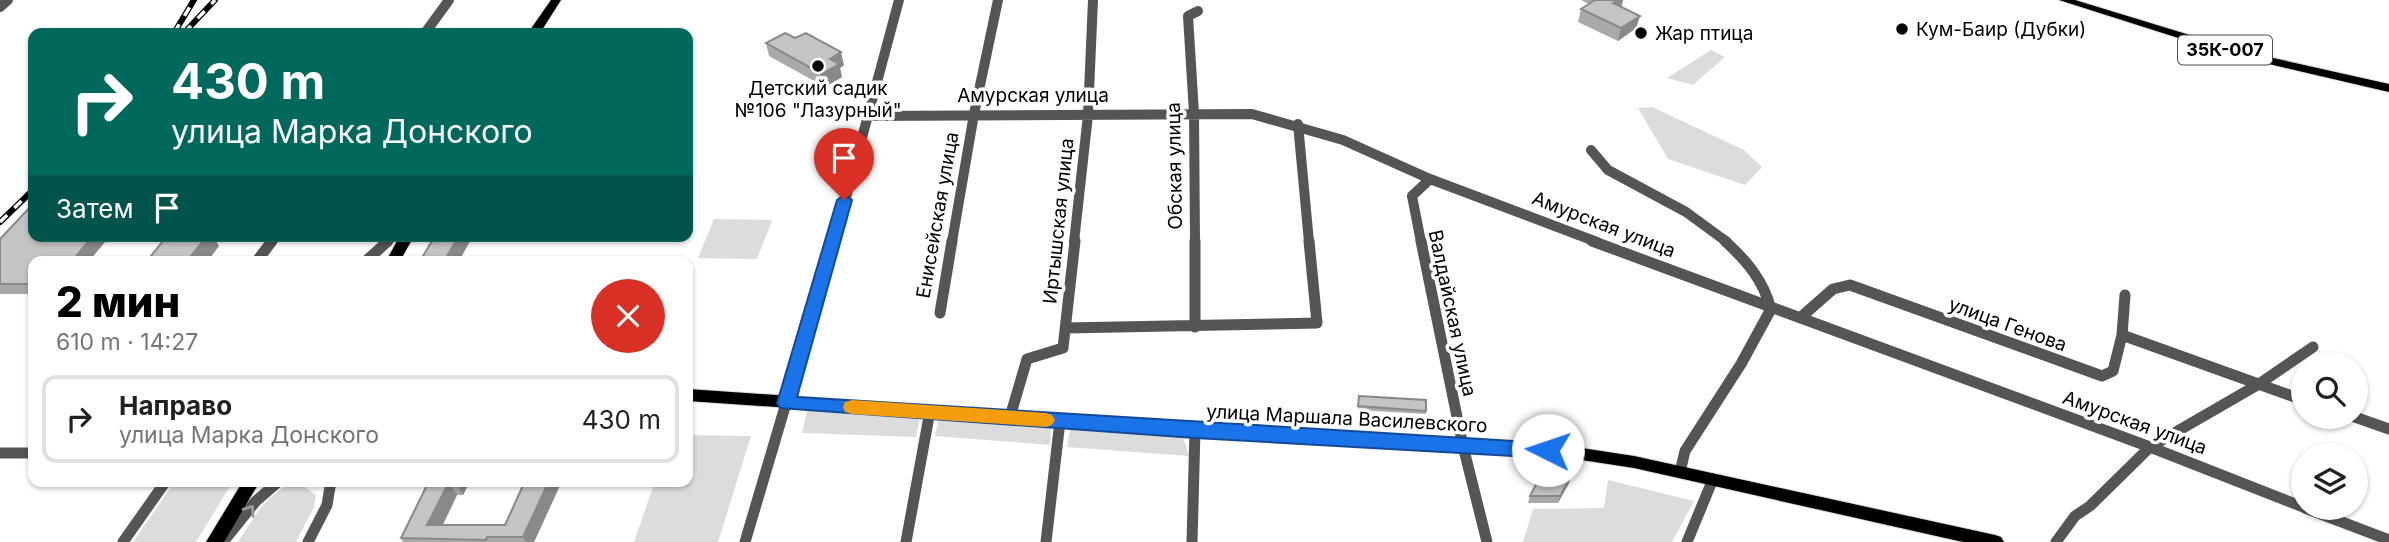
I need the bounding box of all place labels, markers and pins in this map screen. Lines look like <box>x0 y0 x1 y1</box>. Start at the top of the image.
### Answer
place label: Кум-Баир (Дубки) <box>1916 18 2086 41</box>
marker: Кум-Баир (Дубки) <box>1894 21 1910 37</box>
place label: Жар птица <box>1655 22 1753 45</box>
marker: Жар птица <box>1633 25 1649 41</box>
marker: Детский садик №106 "Лазурный" <box>810 58 826 74</box>
place label: Детский садик №106 "Лазурный" <box>734 77 902 122</box>
pin <box>814 128 874 200</box>

